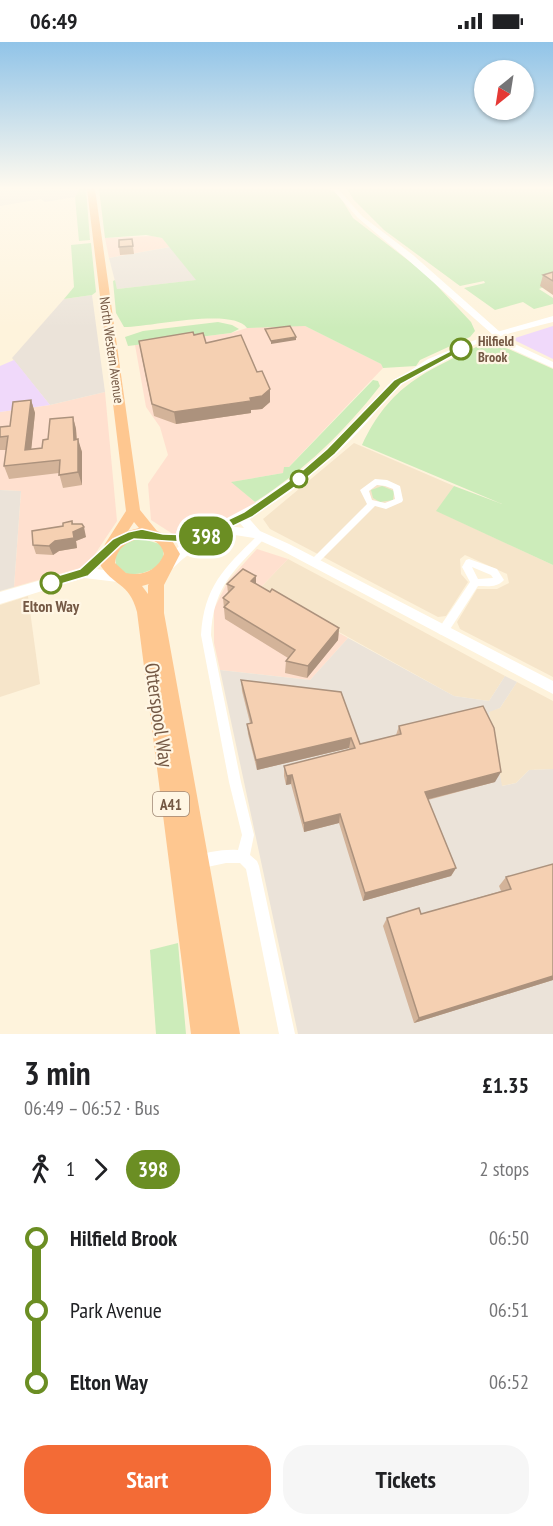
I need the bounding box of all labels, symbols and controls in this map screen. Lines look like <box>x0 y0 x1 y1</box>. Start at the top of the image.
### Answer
text: 06:49 <box>30 7 78 35</box>
north arrow <box>474 60 534 120</box>
map controls <box>474 60 534 120</box>
street label: North Western Avenue <box>96 296 128 405</box>
place label: Hilfield Brook <box>478 332 514 366</box>
marker: Hilfield Brook <box>450 338 472 360</box>
unlabelled marker <box>290 470 308 488</box>
line badge: 398 <box>172 516 240 556</box>
text: 398 <box>191 523 221 550</box>
marker: Elton Way <box>40 572 62 594</box>
place label: Elton Way <box>23 596 80 616</box>
street label: Otterspool Way <box>139 661 179 769</box>
road number: A41 <box>153 792 189 816</box>
text: 3 min <box>24 1051 91 1094</box>
text: £1.35 <box>482 1071 529 1099</box>
text: 06:49 – 06:52 · Bus <box>24 1095 159 1121</box>
icon: walk <box>24 1153 57 1186</box>
icon: forward <box>84 1153 117 1186</box>
text: 1 <box>66 1156 75 1182</box>
text: 398 <box>138 1156 168 1183</box>
text: 2 stops <box>480 1156 529 1182</box>
text: Hilfield Brook <box>70 1224 177 1252</box>
text: 06:50 <box>489 1225 529 1251</box>
text: Park Avenue <box>70 1296 162 1324</box>
text: 06:51 <box>489 1297 529 1323</box>
text: Elton Way <box>70 1368 148 1396</box>
text: 06:52 <box>489 1369 529 1395</box>
button: Start <box>24 1445 271 1514</box>
button: Tickets <box>283 1445 529 1514</box>

